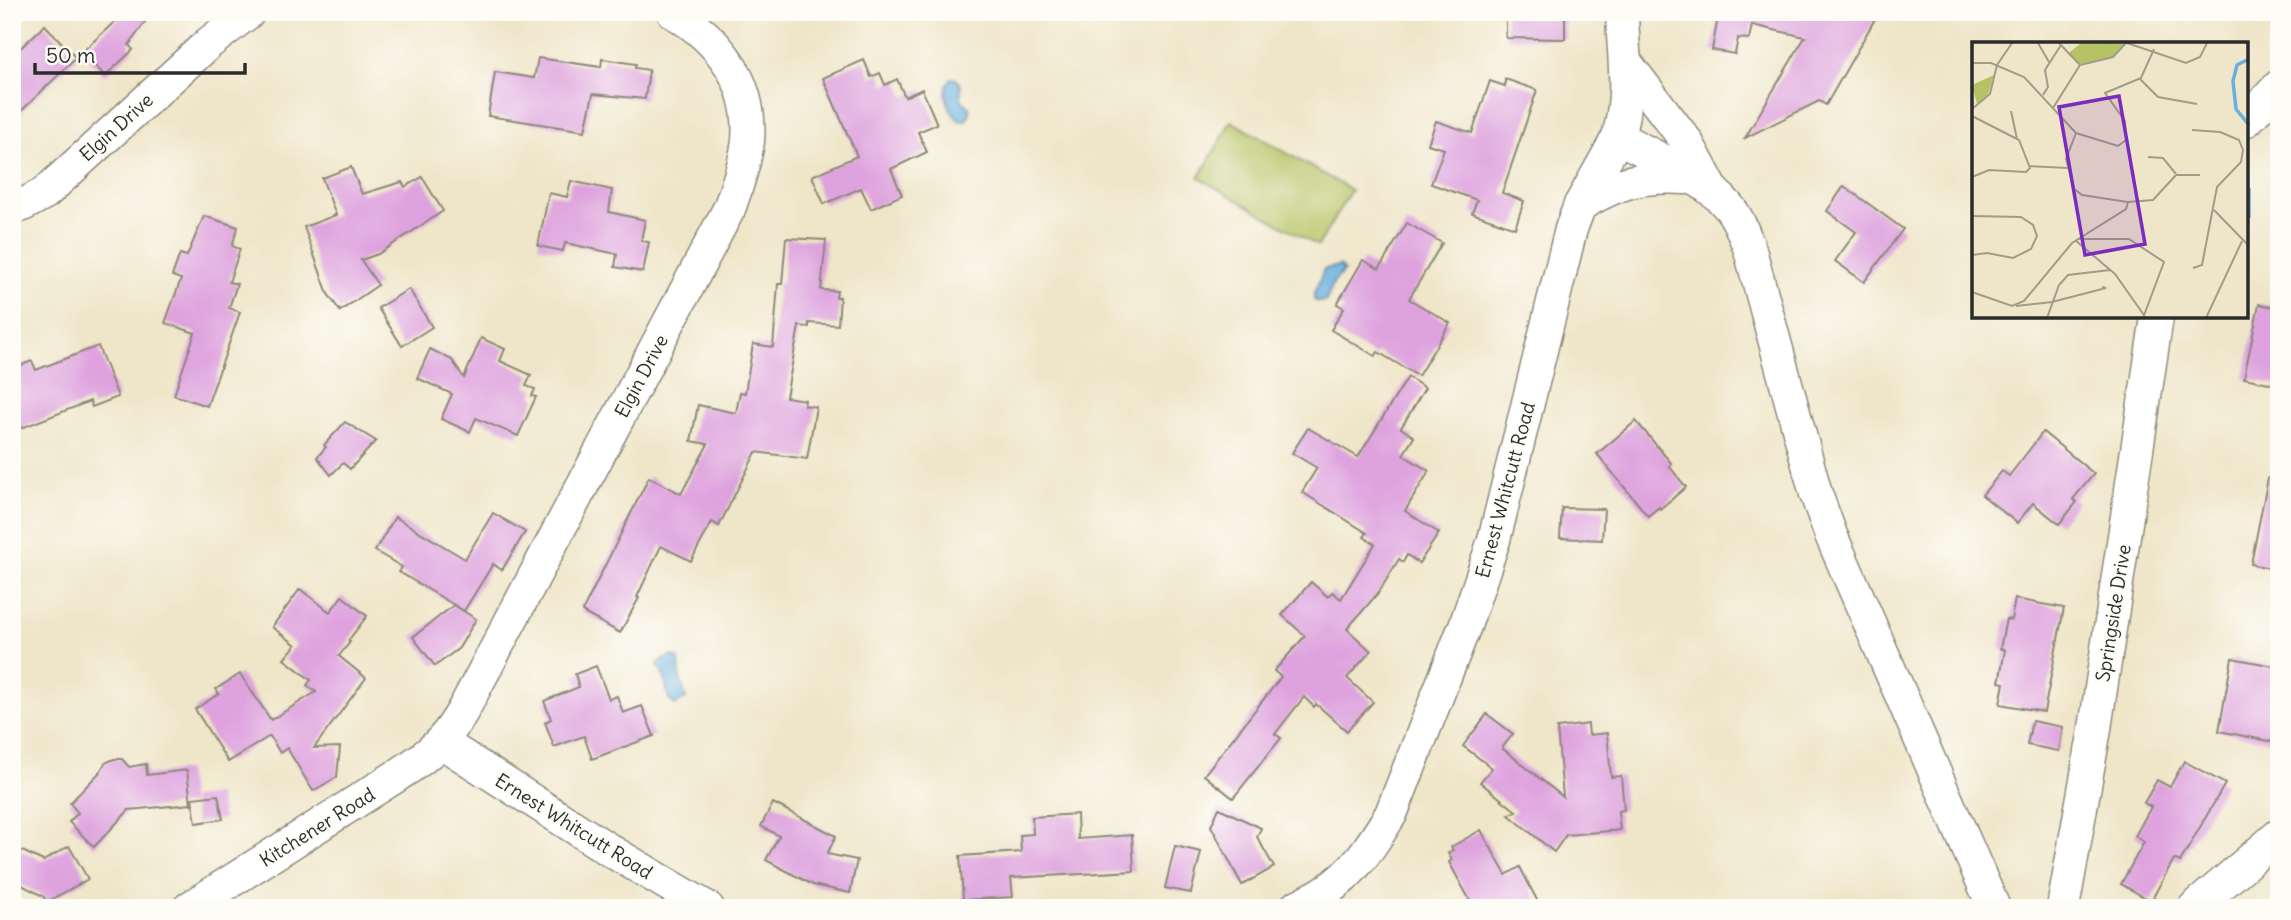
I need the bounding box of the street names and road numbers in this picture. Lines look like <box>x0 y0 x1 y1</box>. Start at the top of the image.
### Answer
street label: Elgin Drive <box>74 88 158 166</box>
street label: Elgin Drive <box>609 330 673 422</box>
street label: Ernest Whitcutt Road <box>1470 399 1540 581</box>
street label: Springside Drive <box>2090 543 2136 683</box>
street label: Ernest Whitcutt Road <box>491 768 657 884</box>
street label: Kitchener Road <box>255 782 379 872</box>

